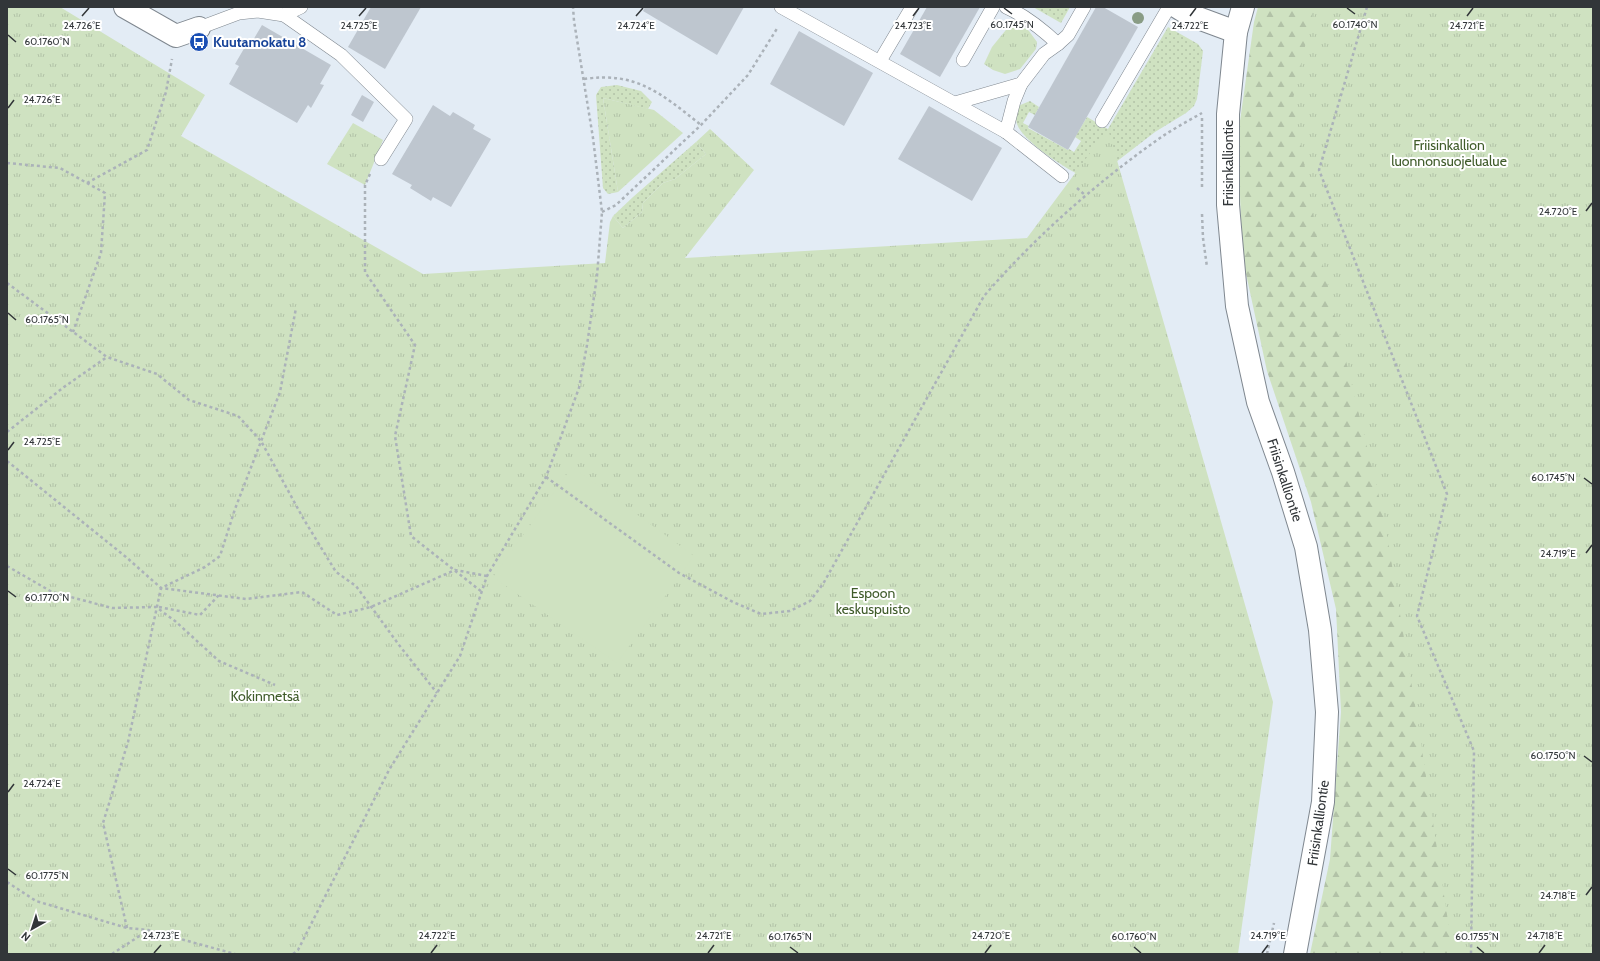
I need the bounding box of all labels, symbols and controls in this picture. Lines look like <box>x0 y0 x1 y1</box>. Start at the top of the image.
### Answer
text: 60.1745°N <box>990 18 1034 31</box>
text: 60.1740°N <box>1332 18 1378 31</box>
text: 24.726°E <box>63 19 101 32</box>
text: 24.725°E <box>340 19 378 32</box>
text: 24.724°E <box>617 19 655 32</box>
text: 24.723°E <box>894 19 932 32</box>
text: 24.722°E <box>1172 19 1209 32</box>
text: 24.721°E <box>1450 19 1485 32</box>
bus stop icon: Kuutamokatu 8 <box>188 31 210 53</box>
place label: Kuutamokatu 8 <box>213 33 306 51</box>
text: 60.1760°N <box>24 35 70 48</box>
text: 24.726°E <box>23 93 61 106</box>
street label: Friisinkalliontie <box>1219 120 1237 206</box>
park label: Friisinkallion luonnonsuojelualue <box>1391 136 1507 170</box>
text: 24.720°E <box>1539 205 1578 218</box>
text: 60.1765°N <box>25 313 69 326</box>
text: 24.725°E <box>23 435 61 448</box>
street label: Friisinkalliontie <box>1263 436 1307 524</box>
text: 60.1745°N <box>1531 471 1575 484</box>
text: 24.719°E <box>1540 547 1576 560</box>
park label: Espoon keskuspuisto <box>836 584 911 618</box>
text: 60.1770°N <box>25 591 69 604</box>
park label: Kokinmetsä <box>231 687 300 705</box>
text: 60.1750°N <box>1530 749 1576 762</box>
text: 24.724°E <box>23 777 61 790</box>
street label: Friisinkalliontie <box>1303 779 1333 867</box>
text: 60.1775°N <box>25 869 69 882</box>
text: 24.718°E <box>1540 889 1576 902</box>
north arrow <box>12 909 52 949</box>
text: N <box>18 929 33 945</box>
text: 24.723°E <box>142 929 180 942</box>
text: 24.722°E <box>419 929 456 942</box>
text: 24.721°E <box>697 929 732 942</box>
text: 24.720°E <box>972 929 1011 942</box>
text: 24.719°E <box>1250 929 1286 942</box>
text: 24.718°E <box>1527 929 1563 942</box>
text: 60.1765°N <box>768 930 812 943</box>
text: 60.1760°N <box>1111 930 1157 943</box>
text: 60.1755°N <box>1455 930 1499 943</box>

